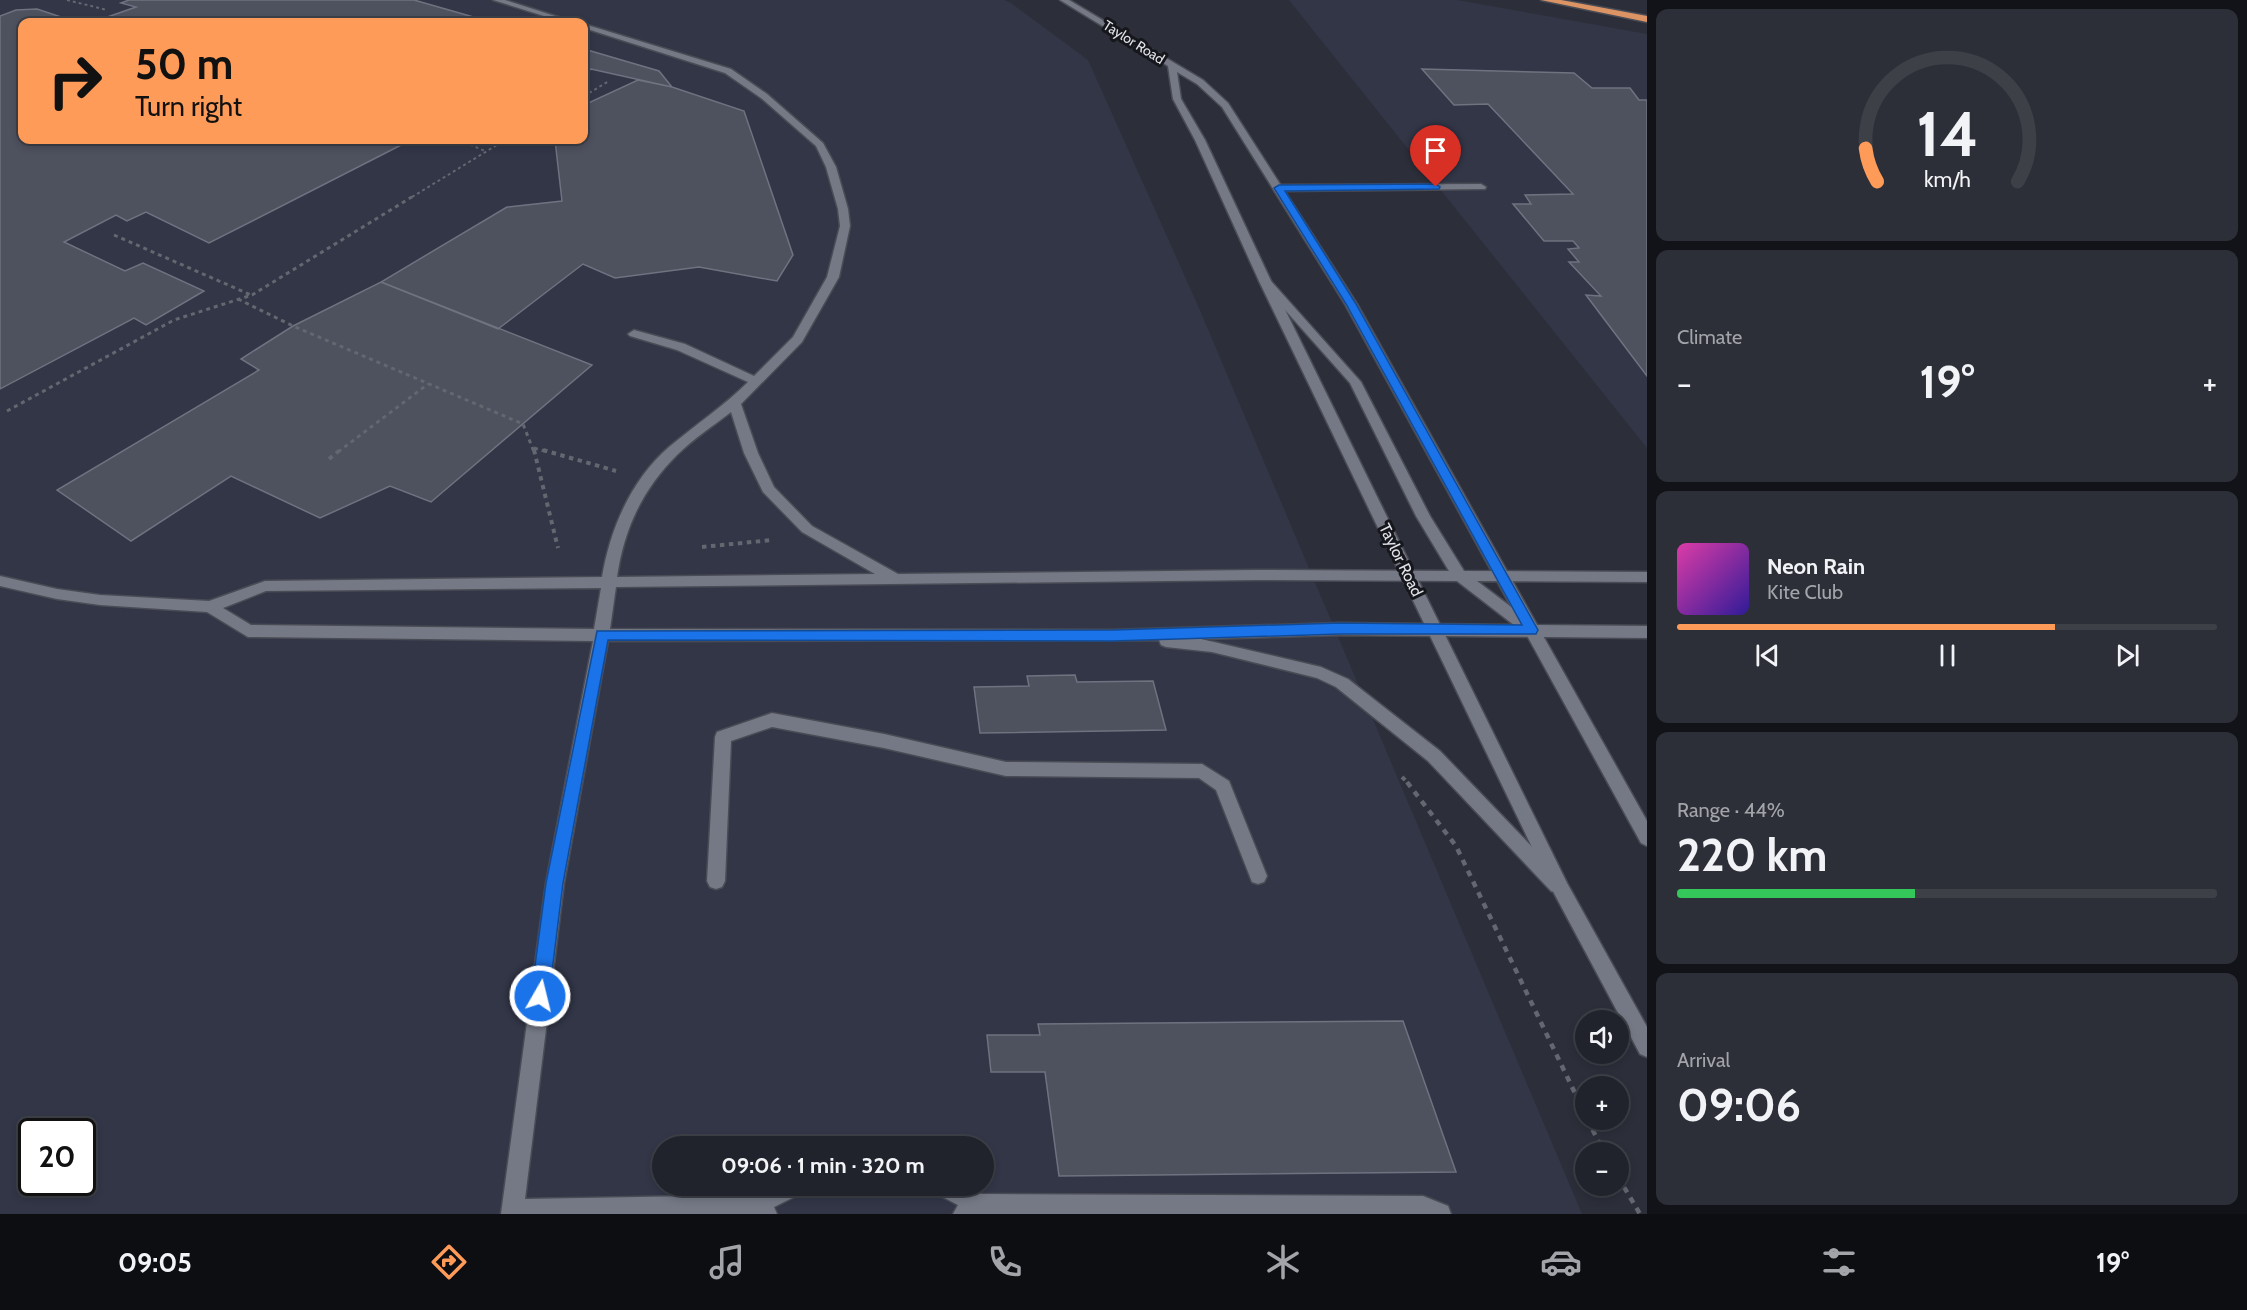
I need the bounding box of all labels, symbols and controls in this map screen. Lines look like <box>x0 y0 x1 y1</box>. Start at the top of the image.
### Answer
street label: Taylor Road <box>1100 16 1168 68</box>
text: 50 m <box>135 38 233 90</box>
icon: right <box>36 42 114 120</box>
text: Turn right <box>135 90 242 123</box>
text: 14 <box>1916 96 1978 172</box>
pin <box>1410 125 1461 187</box>
icon: arrive <box>1419 134 1452 167</box>
text: km/h <box>1924 166 1970 192</box>
text: Climate <box>1677 325 1742 349</box>
text: 19° <box>1920 355 1974 409</box>
text: − <box>1677 363 1692 403</box>
text: + <box>2202 363 2217 403</box>
street label: Taylor Road <box>1375 520 1427 600</box>
text: Neon Rain <box>1767 553 1865 580</box>
text: Kite Club <box>1767 580 1843 604</box>
icon: previous <box>1751 639 1784 672</box>
icon: pause <box>1931 639 1964 672</box>
icon: next <box>2111 639 2144 672</box>
text: Range · 44% <box>1677 798 1785 822</box>
text: 220 km <box>1677 828 1827 882</box>
position arrow <box>508 964 572 1028</box>
map controls <box>1575 1010 1629 1196</box>
button: sound <box>1575 1010 1629 1064</box>
text: Arrival <box>1677 1048 1730 1072</box>
button: + <box>1575 1076 1629 1130</box>
text: 09:06 <box>1677 1078 1801 1132</box>
speed limit sign: 20 <box>18 1118 96 1196</box>
button: − <box>1575 1142 1629 1196</box>
text: 09:06 · 1 min · 320 m <box>721 1152 925 1179</box>
icon: directions <box>428 1241 470 1283</box>
icon: music <box>706 1241 748 1283</box>
icon: phone <box>984 1241 1026 1283</box>
icon: climate <box>1262 1241 1304 1283</box>
icon: car <box>1540 1241 1582 1283</box>
icon: filters <box>1818 1241 1860 1283</box>
text: 09:05 <box>118 1246 192 1279</box>
text: 19° <box>2096 1246 2129 1279</box>

